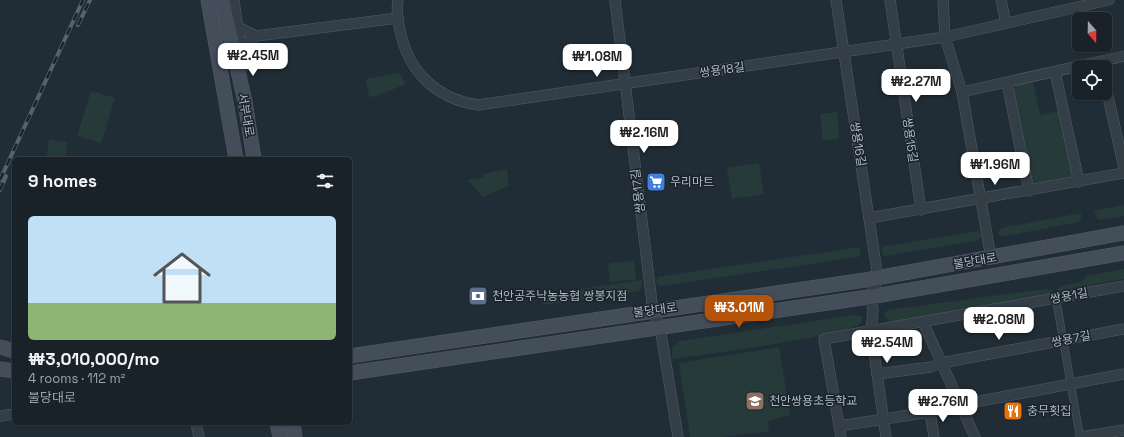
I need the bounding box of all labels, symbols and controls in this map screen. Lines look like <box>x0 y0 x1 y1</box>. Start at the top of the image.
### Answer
north arrow <box>1072 12 1112 52</box>
map controls <box>1072 12 1112 100</box>
pin: ₩2.45M <box>220 43 286 77</box>
pin: ₩1.08M <box>564 44 630 78</box>
text: ₩2.45M <box>227 47 279 64</box>
text: ₩1.08M <box>572 48 622 65</box>
street label: 쌍용18길 <box>698 59 746 81</box>
button: locate <box>1072 60 1112 100</box>
pin: ₩2.27M <box>883 69 949 103</box>
text: ₩2.27M <box>890 73 942 90</box>
street label: 서부대로 <box>234 92 258 138</box>
street label: 쌍용15길 <box>899 116 921 164</box>
pin: ₩2.16M <box>611 120 677 154</box>
street label: 쌍용16길 <box>847 120 869 168</box>
text: ₩2.16M <box>619 124 669 141</box>
pin: ₩1.96M <box>962 152 1028 186</box>
text: ₩1.96M <box>970 156 1020 173</box>
street label: 쌍용17길 <box>627 168 649 214</box>
text: 9 homes <box>28 170 97 192</box>
icon: filters <box>314 170 336 192</box>
supermarket icon: 우리마트 <box>645 171 667 193</box>
place label: 우리마트 <box>670 174 714 190</box>
icon: home <box>146 242 218 314</box>
street label: 불당대로 <box>952 249 998 273</box>
bank icon: 천안공주낙농농협 쌍봉지점 <box>467 285 489 307</box>
street label: 쌍용1길 <box>1049 285 1089 307</box>
place label: 천안공주낙농농협 쌍봉지점 <box>492 288 628 304</box>
pin: ₩3.01M <box>706 295 772 329</box>
street label: 불당대로 <box>632 299 678 321</box>
text: ₩3.01M <box>714 299 764 316</box>
pin: ₩2.08M <box>966 307 1032 341</box>
text: ₩2.08M <box>973 311 1025 328</box>
street label: 쌍용7길 <box>1050 327 1092 351</box>
pin: ₩2.54M <box>854 330 920 364</box>
text: ₩2.54M <box>861 334 913 351</box>
text: ₩3,010,000/mo <box>28 348 159 370</box>
text: 4 rooms · 112 m² <box>28 370 125 387</box>
text: 불당대로 <box>28 389 76 406</box>
pin: ₩2.76M <box>910 389 976 423</box>
school or university icon: 천안쌍용초등학교 <box>744 390 766 412</box>
place label: 천안쌍용초등학교 <box>769 393 857 409</box>
text: ₩2.76M <box>917 393 969 410</box>
restaurant icon: 충무횟집 <box>1002 400 1024 422</box>
place label: 충무횟집 <box>1027 403 1071 419</box>

